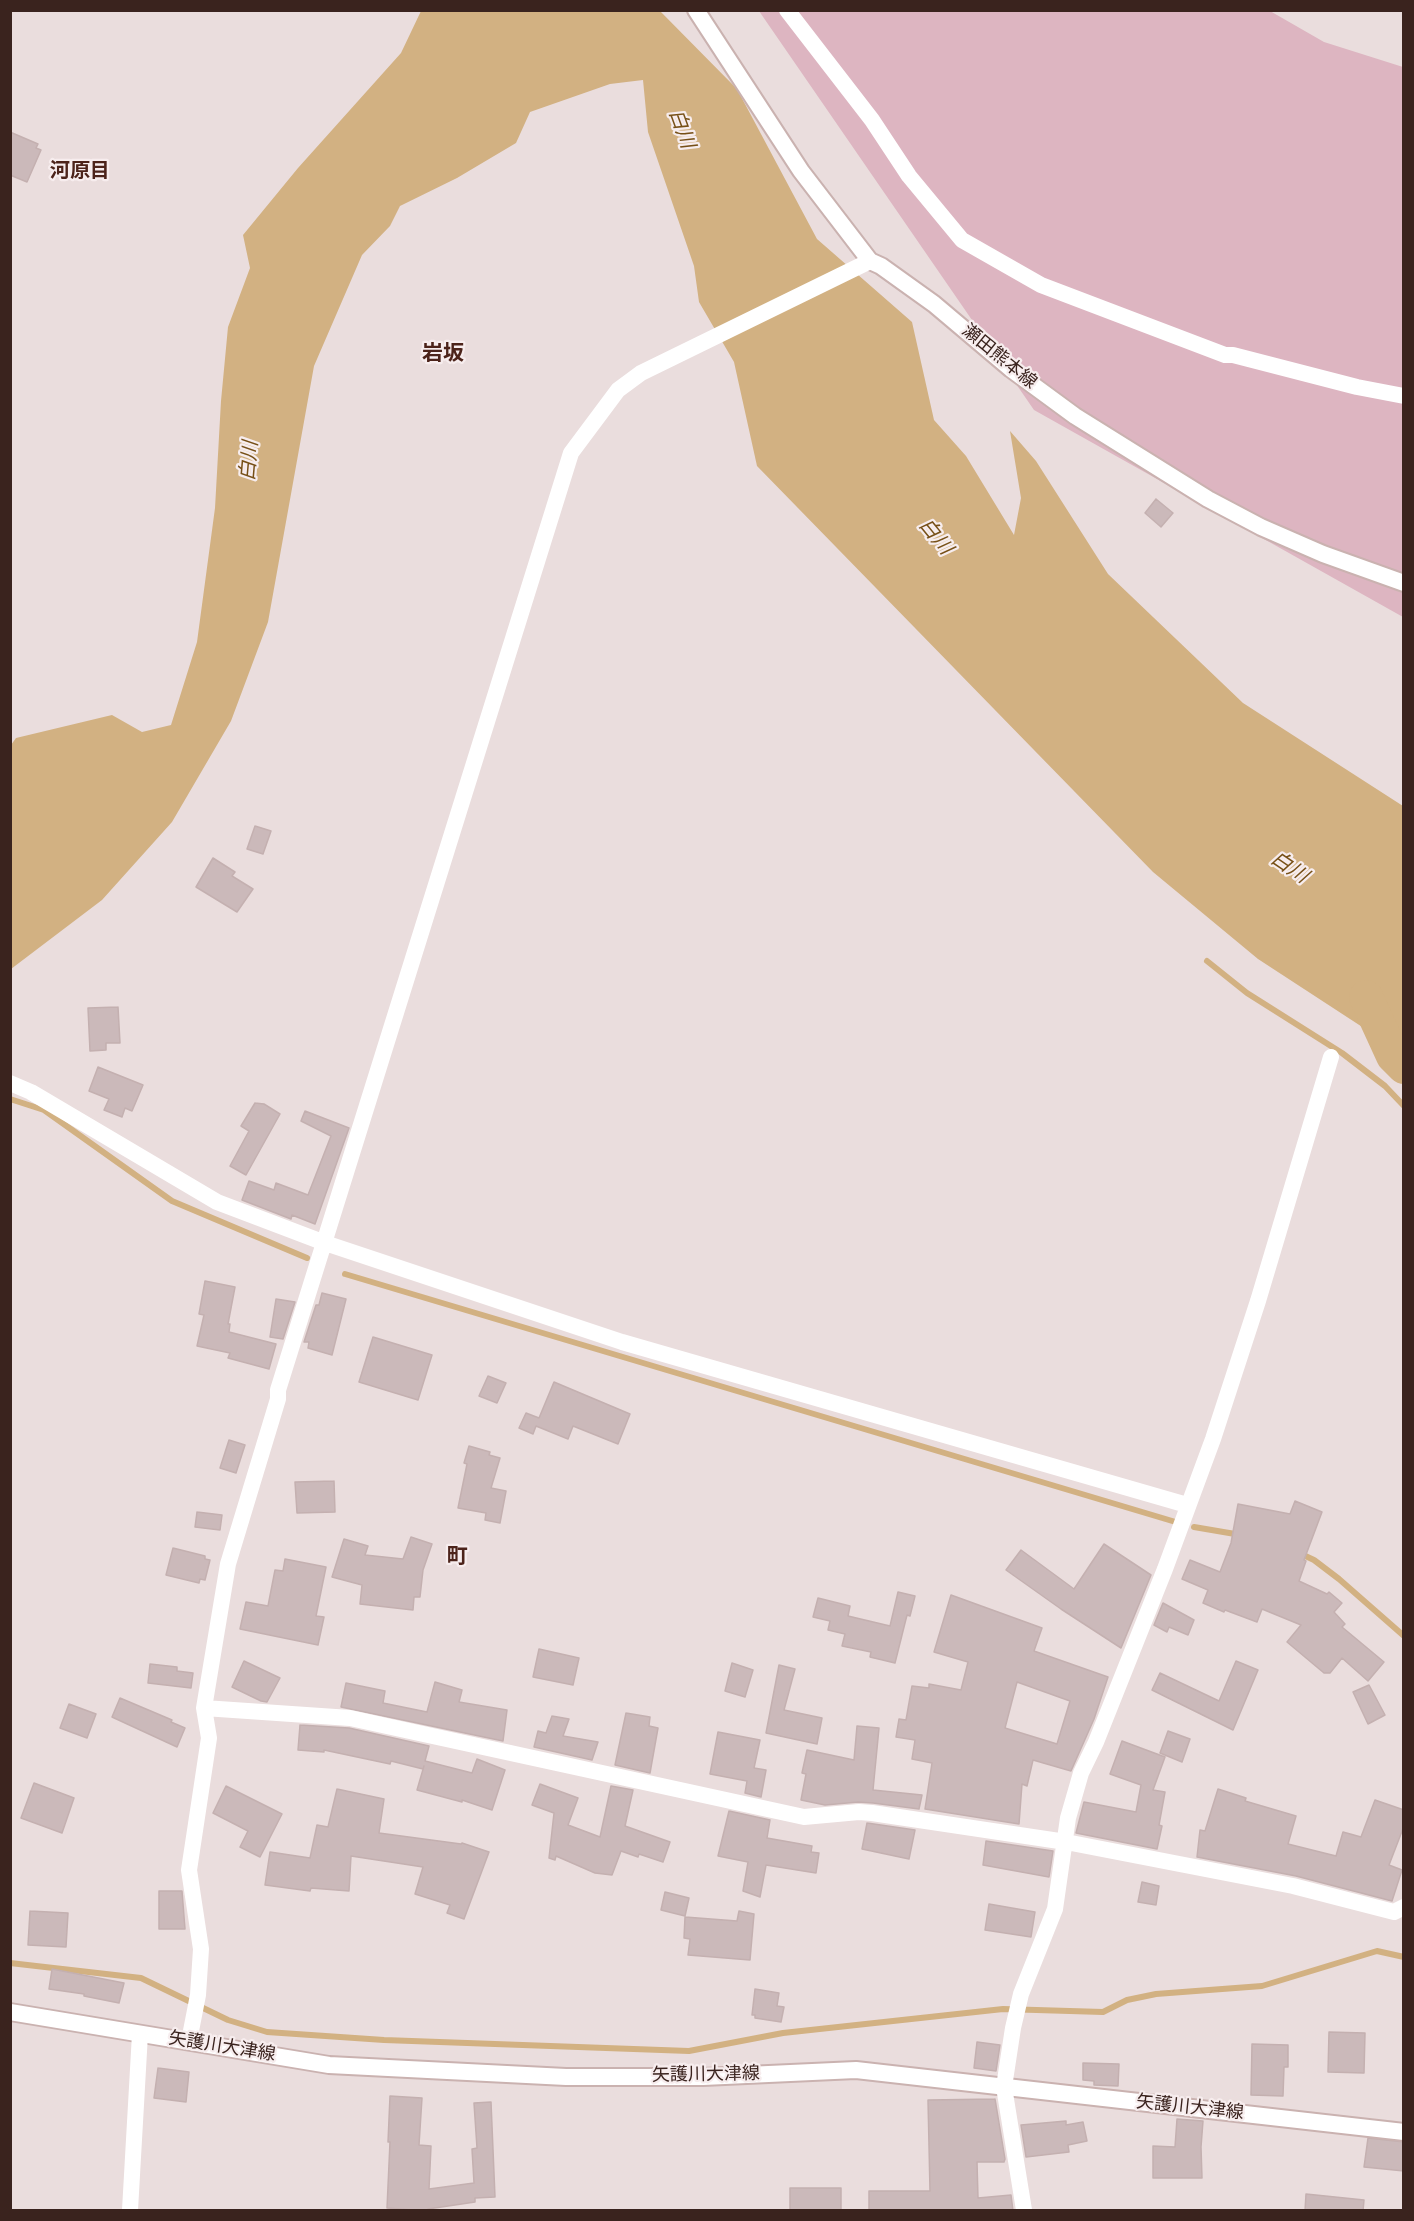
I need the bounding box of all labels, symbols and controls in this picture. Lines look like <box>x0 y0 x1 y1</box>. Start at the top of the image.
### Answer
water label: 白川 <box>663 106 699 152</box>
district label: 河原目 <box>50 160 110 184</box>
street label: 瀬田熊本線 <box>957 320 1041 394</box>
district label: 岩坂 <box>422 341 464 367</box>
water label: 白川 <box>236 440 264 482</box>
water label: 白川 <box>913 514 957 560</box>
water label: 白川 <box>1266 847 1312 889</box>
district label: 町 <box>447 1544 467 1570</box>
street label: 矢護川大津線 <box>167 2028 277 2066</box>
street label: 矢護川大津線 <box>652 2063 760 2087</box>
street label: 矢護川大津線 <box>1135 2092 1245 2124</box>

